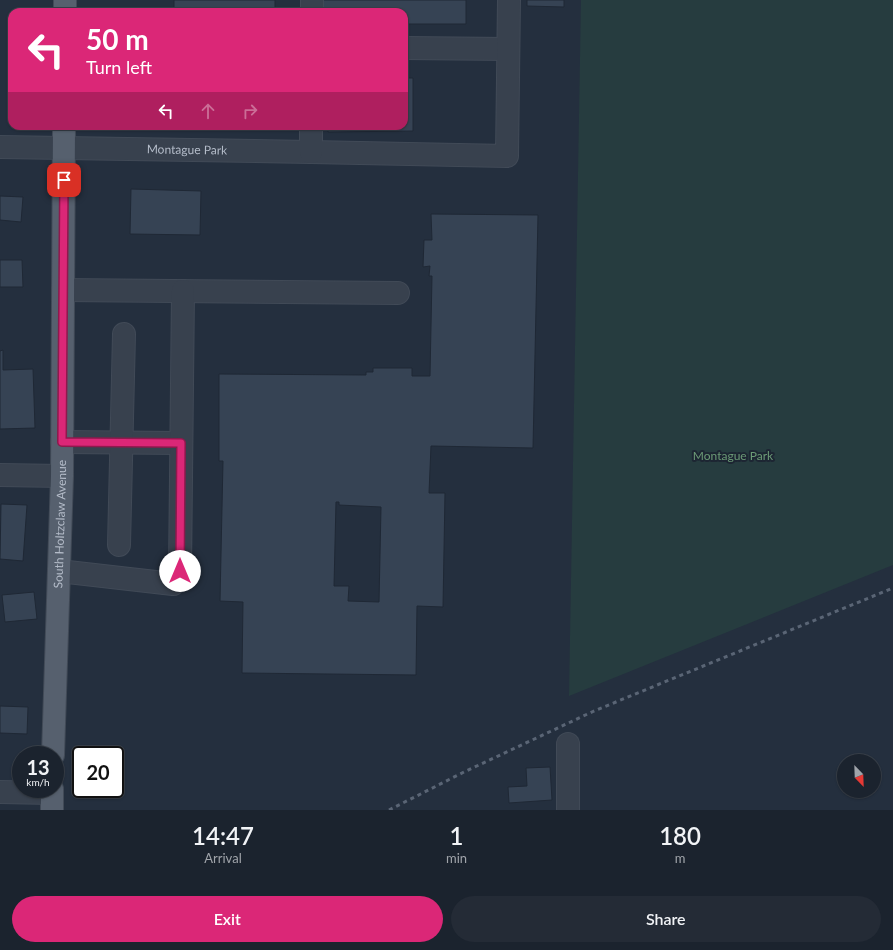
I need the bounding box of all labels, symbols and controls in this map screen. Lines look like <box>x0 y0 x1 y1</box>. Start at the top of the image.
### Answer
text: 50 m <box>86 22 149 56</box>
icon: left <box>20 24 72 76</box>
text: Turn left <box>86 56 152 78</box>
icon: left <box>155 100 177 122</box>
icon: ahead <box>197 100 219 122</box>
icon: right <box>239 100 261 122</box>
street label: Montague Park <box>147 141 228 158</box>
pin <box>47 163 81 197</box>
icon: arrive <box>53 169 75 191</box>
park label: Montague Park <box>693 448 774 463</box>
street label: South Holtzclaw Avenue <box>50 460 69 589</box>
position arrow <box>159 550 201 592</box>
speed limit sign: 20 <box>72 746 124 798</box>
north arrow <box>837 754 881 798</box>
map controls <box>837 754 881 798</box>
text: 13 <box>26 755 50 779</box>
text: km/h <box>26 776 50 788</box>
text: 14:47 <box>192 821 254 850</box>
text: 1 <box>450 821 463 850</box>
text: 180 <box>659 821 701 850</box>
text: Arrival <box>204 850 242 866</box>
text: min <box>446 850 467 866</box>
text: m <box>675 850 685 866</box>
button: Exit <box>12 896 443 942</box>
button: Share <box>451 896 881 942</box>

